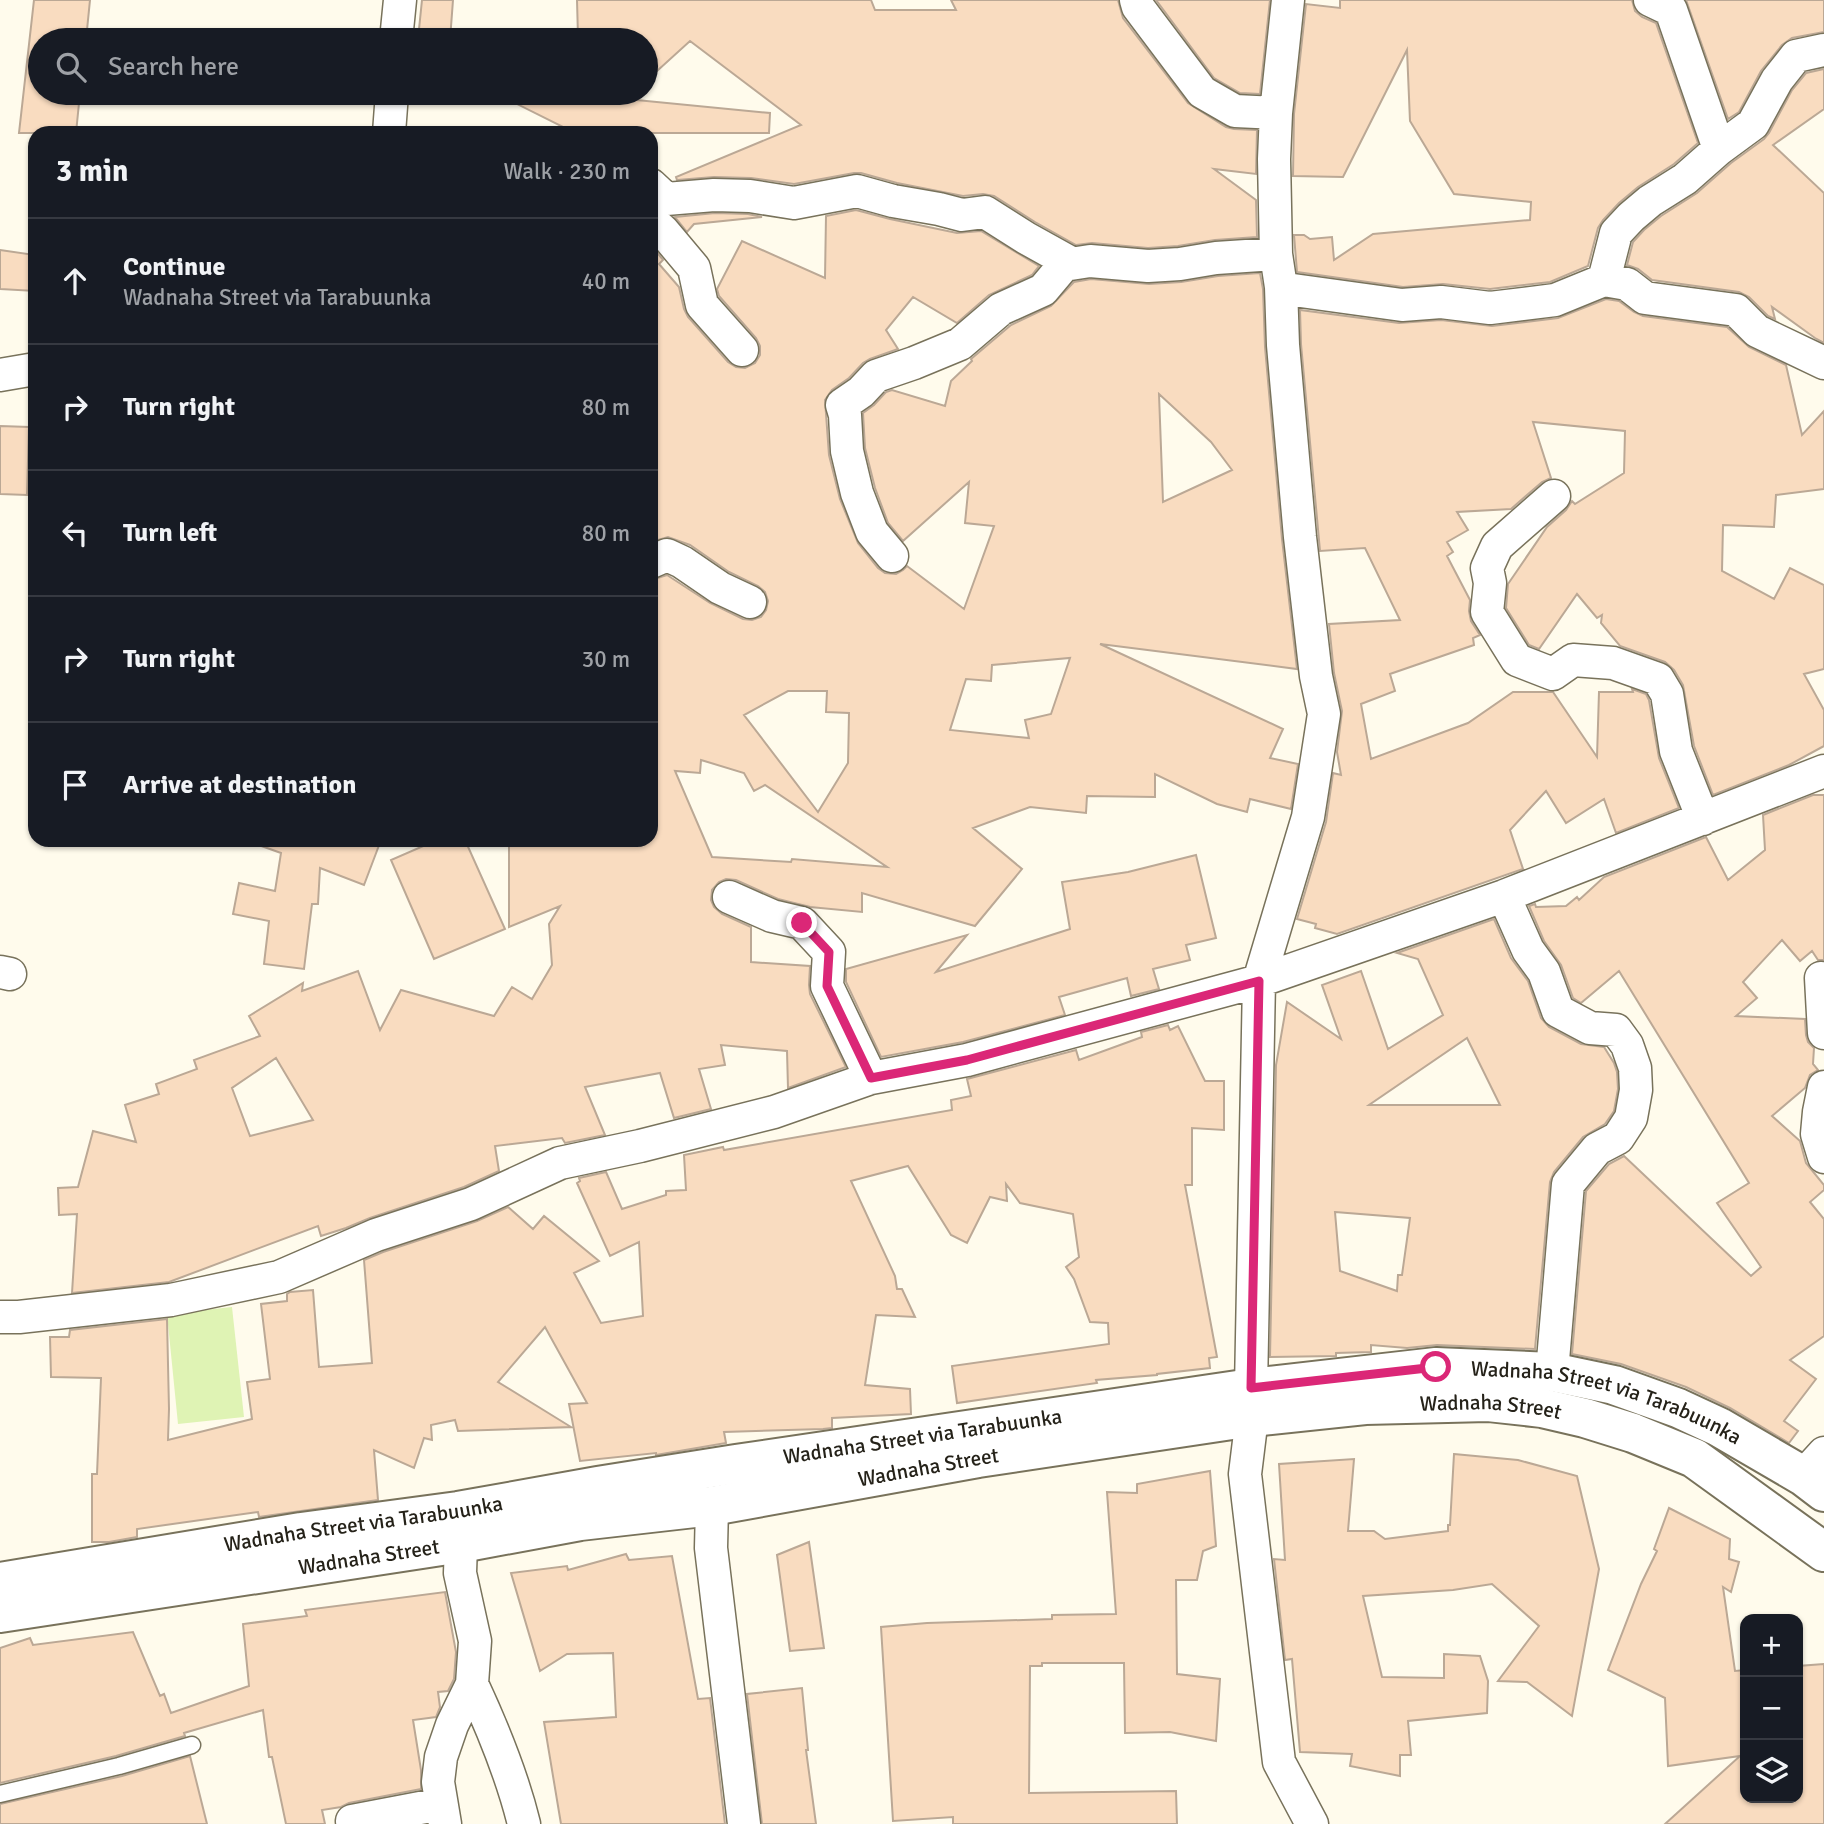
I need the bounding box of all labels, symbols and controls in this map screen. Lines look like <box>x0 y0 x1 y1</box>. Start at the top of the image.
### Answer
search box <box>28 28 658 105</box>
icon: search <box>52 48 90 86</box>
text: Search here <box>108 51 239 83</box>
text: 3 min <box>56 153 128 190</box>
text: Walk · 230 m <box>504 157 630 186</box>
text: Continue <box>123 251 225 283</box>
icon: ahead <box>56 262 94 300</box>
text: 40 m <box>582 267 630 296</box>
text: Wadnaha Street via Tarabuunka <box>123 283 431 312</box>
icon: right <box>56 388 94 426</box>
text: Turn right <box>123 391 235 423</box>
text: 80 m <box>582 393 630 422</box>
icon: left <box>56 514 94 552</box>
text: Turn left <box>123 517 217 549</box>
text: 80 m <box>582 519 630 548</box>
icon: right <box>56 640 94 678</box>
text: Turn right <box>123 643 235 675</box>
text: 30 m <box>582 645 630 674</box>
icon: arrive <box>56 766 94 804</box>
text: Arrive at destination <box>123 769 356 801</box>
route end <box>786 907 817 938</box>
route start <box>1420 1351 1451 1382</box>
street label: Wadnaha Street via Tarabuunka <box>1465 1357 1743 1455</box>
street label: Wadnaha Street <box>1418 1391 1562 1427</box>
street label: Wadnaha Street via Tarabuunka <box>782 1405 1064 1469</box>
street label: Wadnaha Street <box>856 1443 1000 1493</box>
street label: Wadnaha Street via Tarabuunka <box>222 1490 504 1558</box>
street label: Wadnaha Street <box>296 1533 440 1581</box>
map controls <box>1740 1614 1803 1803</box>
button: + <box>1740 1614 1803 1677</box>
button: − <box>1740 1677 1803 1740</box>
button: layers <box>1740 1740 1803 1803</box>

